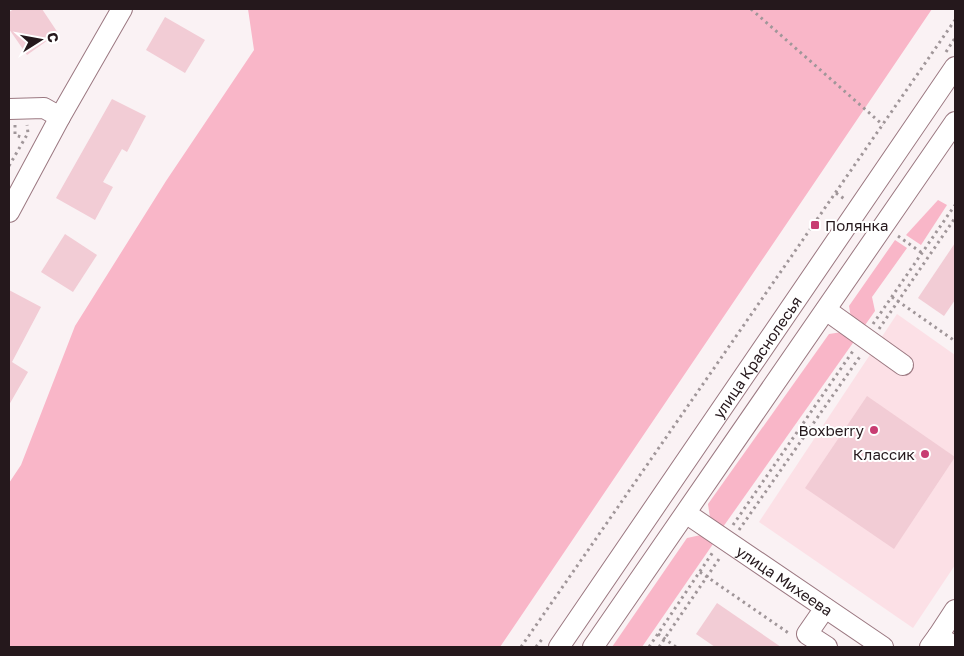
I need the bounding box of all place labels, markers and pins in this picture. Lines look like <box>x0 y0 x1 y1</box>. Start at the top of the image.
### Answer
place label: Полянка <box>825 216 889 234</box>
marker: Полянка <box>809 219 821 231</box>
place label: Boxberry <box>799 421 865 439</box>
marker: Boxberry <box>868 424 880 436</box>
place label: Классик <box>853 445 915 463</box>
marker: Классик <box>919 448 931 460</box>

